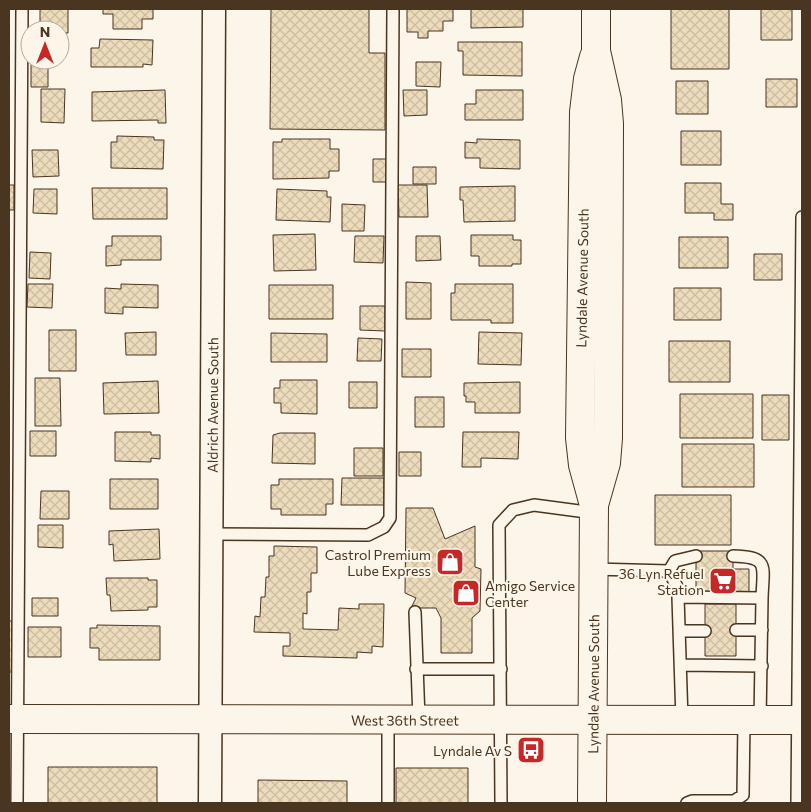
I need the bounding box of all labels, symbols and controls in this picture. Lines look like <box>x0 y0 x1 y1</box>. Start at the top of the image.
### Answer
north arrow <box>20 20 70 70</box>
text: N <box>40 23 50 40</box>
street label: Lyndale Avenue South <box>572 208 592 348</box>
street label: Aldrich Avenue South <box>203 337 221 473</box>
place label: Castrol Premium Lube Express <box>325 546 431 579</box>
shop icon: Castrol Premium Lube Express <box>435 547 465 577</box>
place label: 36 Lyn Refuel Station <box>619 565 704 598</box>
supermarket icon: 36 Lyn Refuel Station <box>708 566 738 596</box>
place label: Amigo Service Center <box>485 577 575 610</box>
shop icon: Amigo Service Center <box>451 578 481 608</box>
street label: Lyndale Avenue South <box>584 614 602 754</box>
street label: West 36th Street <box>351 711 459 728</box>
bus stop icon: Lyndale Av S <box>516 735 546 765</box>
place label: Lyndale Av S <box>433 742 512 759</box>

